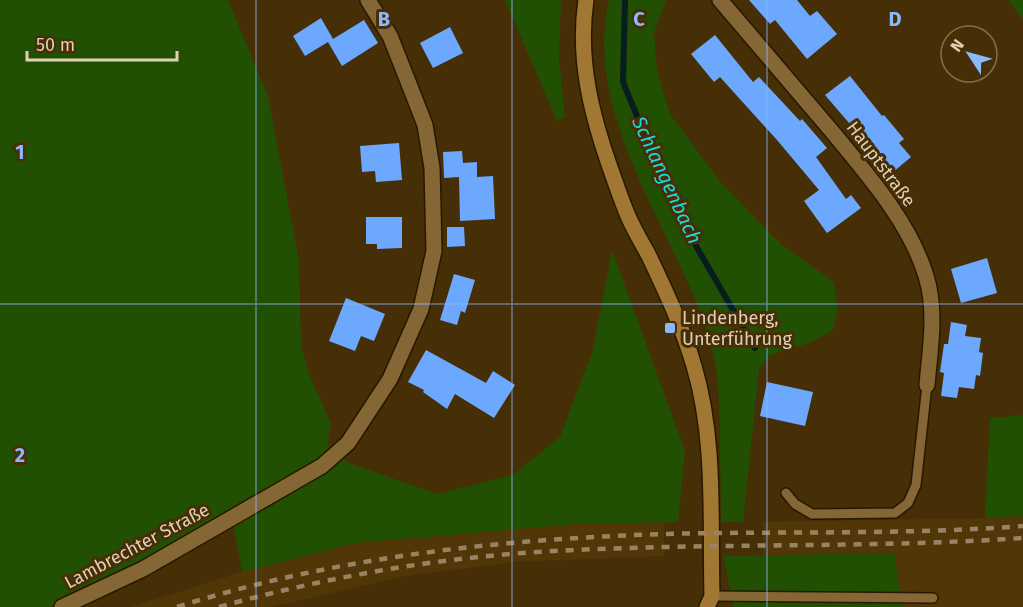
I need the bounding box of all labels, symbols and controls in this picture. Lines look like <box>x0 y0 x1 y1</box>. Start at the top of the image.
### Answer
text: B <box>378 7 390 31</box>
text: C <box>633 7 645 31</box>
text: D <box>888 7 902 31</box>
scale bar <box>27 24 177 62</box>
north arrow <box>939 24 999 84</box>
text: 50 m <box>36 34 75 56</box>
text: N <box>946 36 968 55</box>
water label: Schlangenbach <box>627 111 707 248</box>
street label: Hauptstraße <box>842 117 920 211</box>
text: 1 <box>15 140 25 164</box>
place label: Lindenberg, Unterführung <box>682 307 792 350</box>
marker: Lindenberg, Unterführung <box>663 321 677 335</box>
text: 2 <box>15 443 25 467</box>
street label: Lambrechter Straße <box>61 499 213 593</box>

